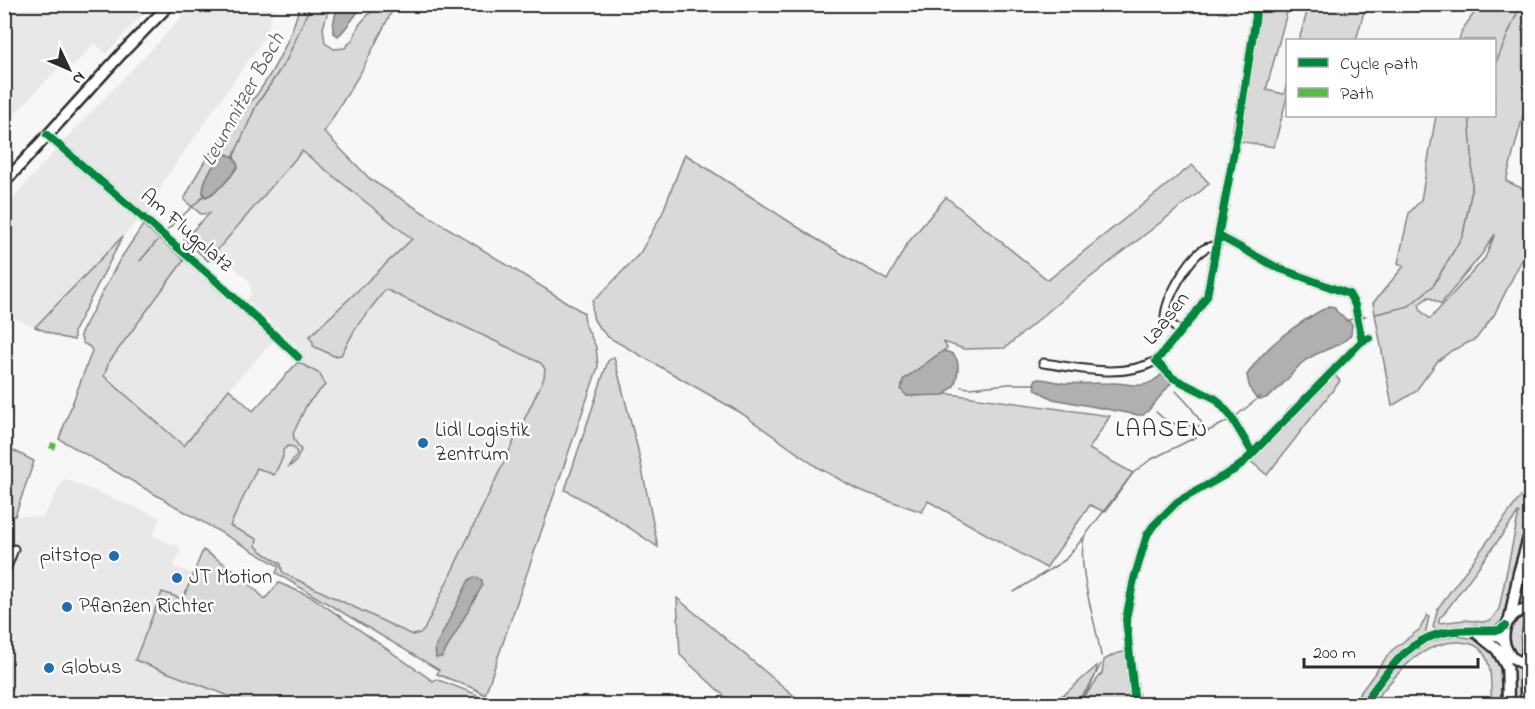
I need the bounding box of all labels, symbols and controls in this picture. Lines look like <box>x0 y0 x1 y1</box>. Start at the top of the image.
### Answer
water label: Leumnitzer Bach <box>194 27 294 173</box>
north arrow <box>39 39 99 99</box>
legend <box>1286 39 1496 117</box>
text: Cycle path <box>1340 52 1418 78</box>
text: N <box>66 66 91 90</box>
text: Path <box>1340 82 1374 108</box>
street label: Am Flugplatz <box>132 182 239 282</box>
street label: Laasen <box>1136 286 1198 352</box>
district label: LAASEN <box>1115 413 1209 448</box>
place label: Lidl Logistik Zentrum <box>435 416 531 470</box>
marker: Lidl Logistik Zentrum <box>416 436 430 450</box>
place label: pitstop <box>40 541 102 571</box>
marker: pitstop <box>107 549 121 563</box>
place label: JT Motion <box>189 563 272 593</box>
marker: JT Motion <box>170 571 184 585</box>
place label: Pflanzen Richter <box>79 592 214 622</box>
marker: Pflanzen Richter <box>60 600 74 614</box>
scale bar <box>1304 631 1478 669</box>
text: 200 m <box>1313 641 1356 667</box>
place label: Globus <box>61 653 122 683</box>
marker: Globus <box>42 661 56 675</box>

